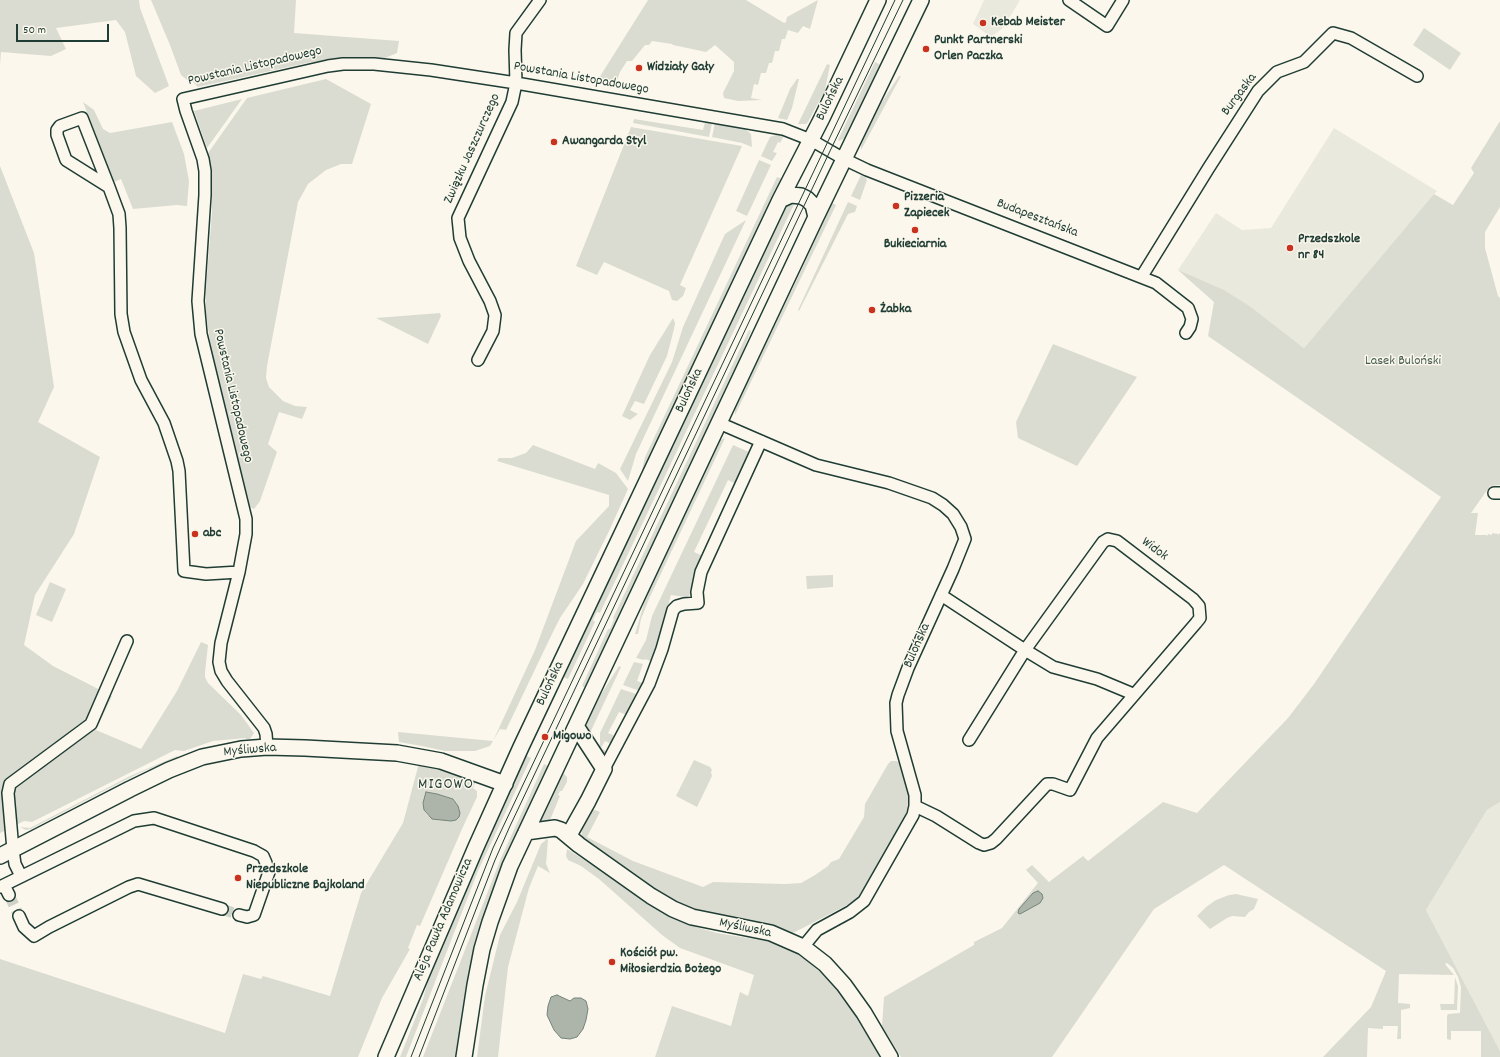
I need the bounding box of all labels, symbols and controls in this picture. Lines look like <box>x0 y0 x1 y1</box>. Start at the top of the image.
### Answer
place label: Kebab Meister <box>991 15 1065 31</box>
scale bar <box>18 16 111 42</box>
marker: Kebab Meister <box>978 18 988 28</box>
text: 50 m <box>23 22 46 39</box>
place label: Punkt Partnerski Orlen Paczka <box>934 33 1022 66</box>
street label: Powstania Listopadowego <box>186 43 324 91</box>
marker: Punkt Partnerski Orlen Paczka <box>921 44 931 54</box>
street label: Powstania Listopadowego <box>512 59 650 99</box>
place label: Widziały Gały <box>647 60 714 76</box>
marker: Widziały Gały <box>634 63 644 73</box>
street label: Burgaska <box>1219 70 1261 120</box>
street label: Bulońska <box>813 74 849 124</box>
street label: Związku Jaszczurczego <box>441 91 505 207</box>
place label: Awangarda Styl <box>562 134 646 150</box>
marker: Awangarda Styl <box>549 137 559 147</box>
place label: Pizzeria Zapiecek <box>904 190 949 222</box>
street label: Budapesztańska <box>994 196 1080 242</box>
marker: Pizzeria Zapiecek <box>891 201 901 211</box>
marker: Bukieciarnia <box>910 225 920 235</box>
place label: Przedszkole nr 84 <box>1298 232 1360 264</box>
place label: Bukieciarnia <box>884 237 946 253</box>
marker: Przedszkole nr 84 <box>1285 243 1295 253</box>
place label: Żabka <box>880 302 911 318</box>
marker: Żabka <box>867 305 877 315</box>
street label: Powstania Listopadowego <box>208 327 256 465</box>
park label: Lasek Buloński <box>1365 354 1441 370</box>
street label: Bulońska <box>672 366 708 416</box>
place label: abc <box>203 526 221 542</box>
marker: abc <box>190 529 200 539</box>
street label: Widok <box>1137 535 1171 565</box>
street label: Bulońska <box>901 621 935 671</box>
street label: Bulońska <box>533 659 569 709</box>
place label: Migowo <box>553 729 591 745</box>
marker: Migowo <box>540 732 550 742</box>
street label: Myśliwska <box>223 740 277 762</box>
district label: MIGOWO <box>418 776 474 796</box>
street label: Aleja Pawła Adamowicza <box>411 856 477 984</box>
place label: Przedszkole Niepubliczne Bajkoland <box>246 862 365 894</box>
marker: Przedszkole Niepubliczne Bajkoland <box>233 873 243 883</box>
street label: Myśliwska <box>717 915 773 943</box>
place label: Kościół pw. Miłosierdzia Bożego <box>620 946 721 978</box>
marker: Kościół pw. Miłosierdzia Bożego <box>607 957 617 967</box>

